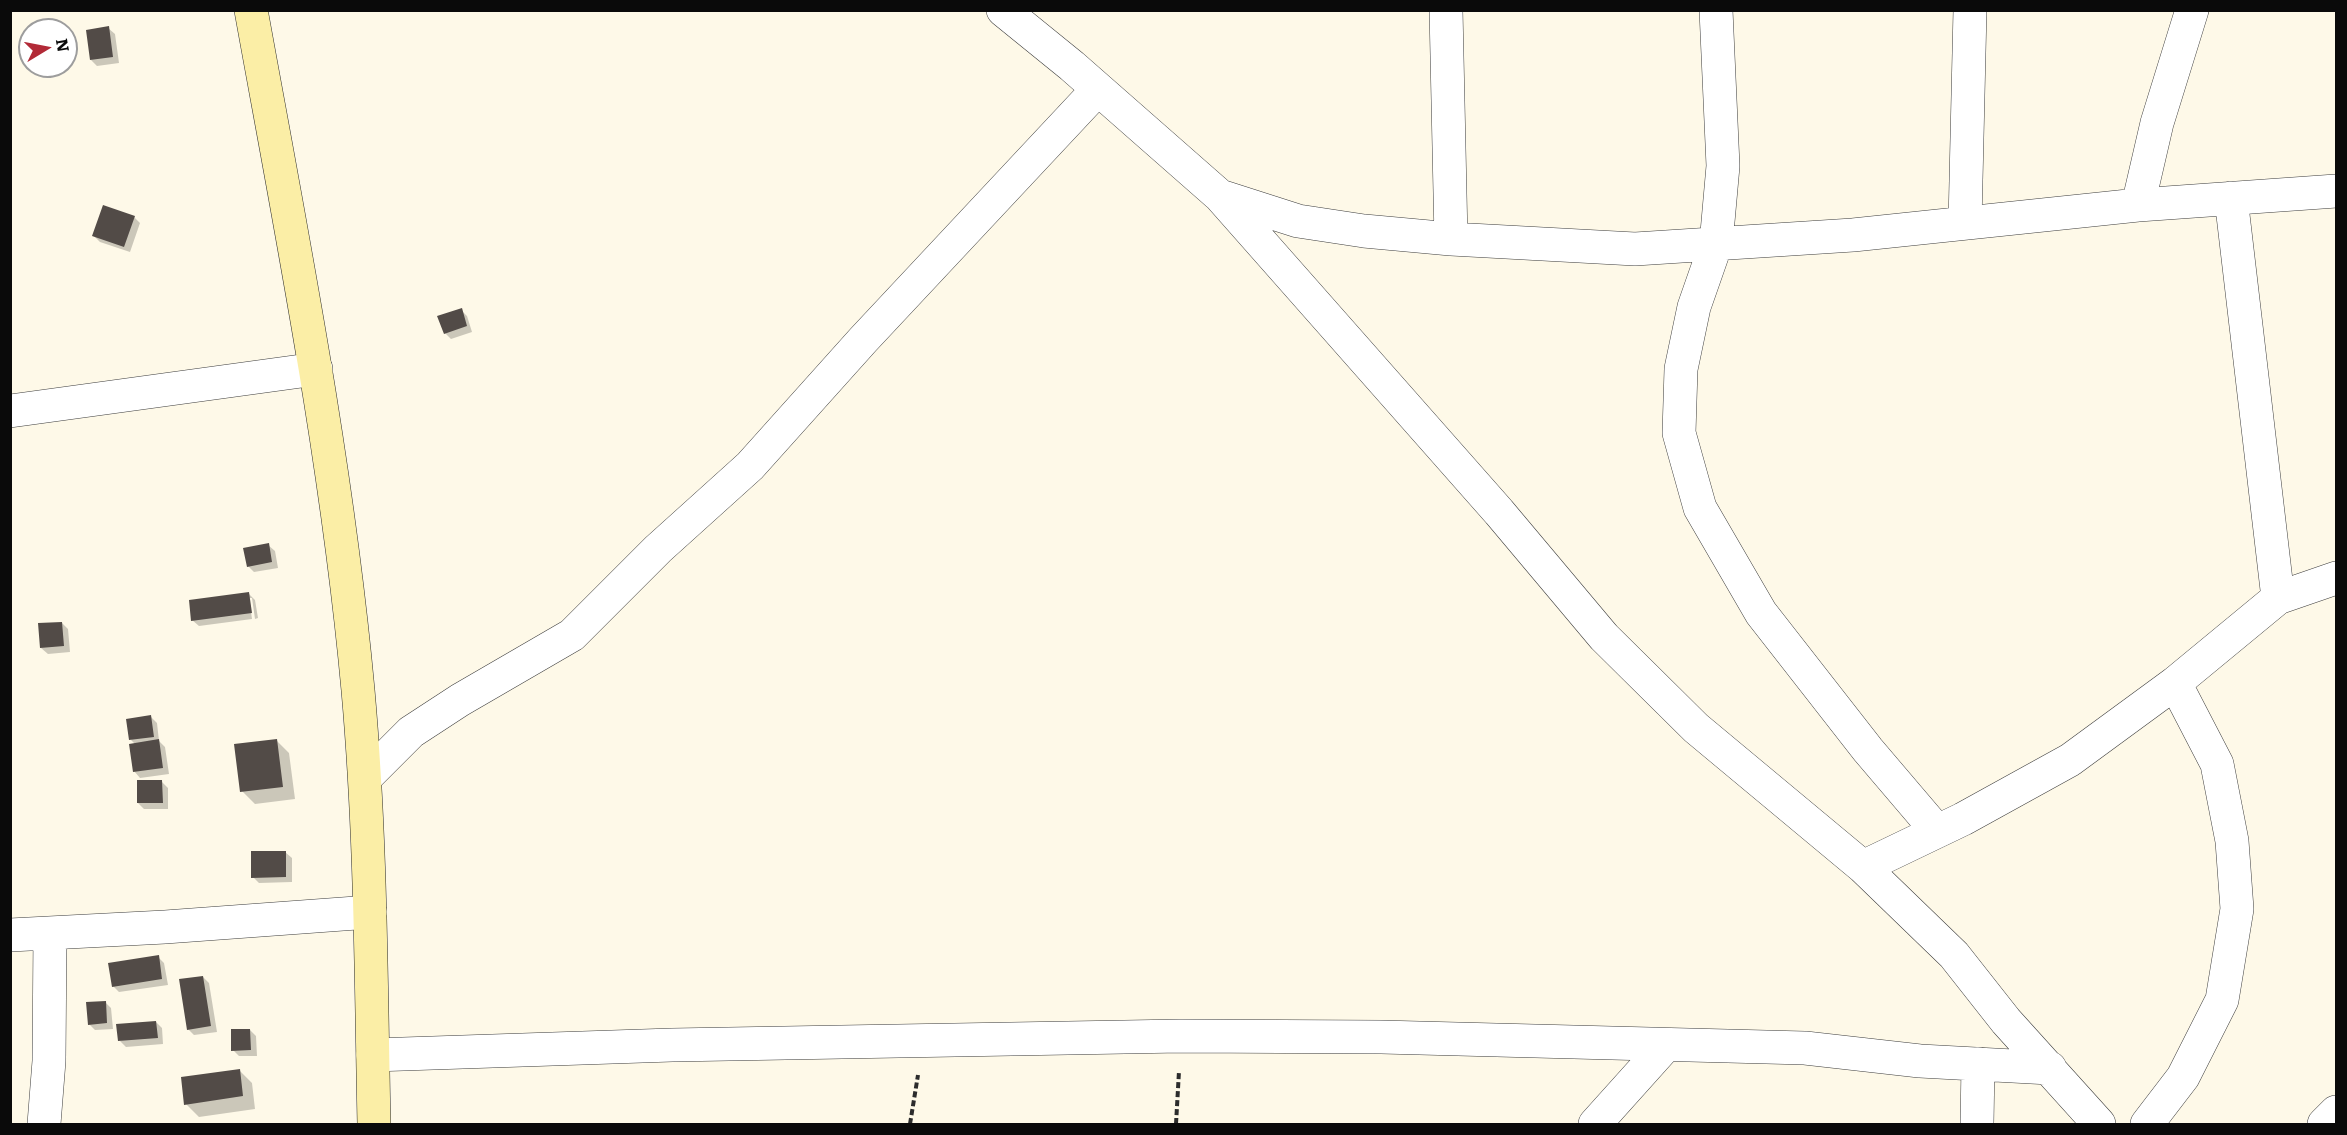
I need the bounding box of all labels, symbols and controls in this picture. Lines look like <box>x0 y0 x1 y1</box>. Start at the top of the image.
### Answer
north arrow <box>18 18 78 78</box>
text: N <box>51 37 77 54</box>

